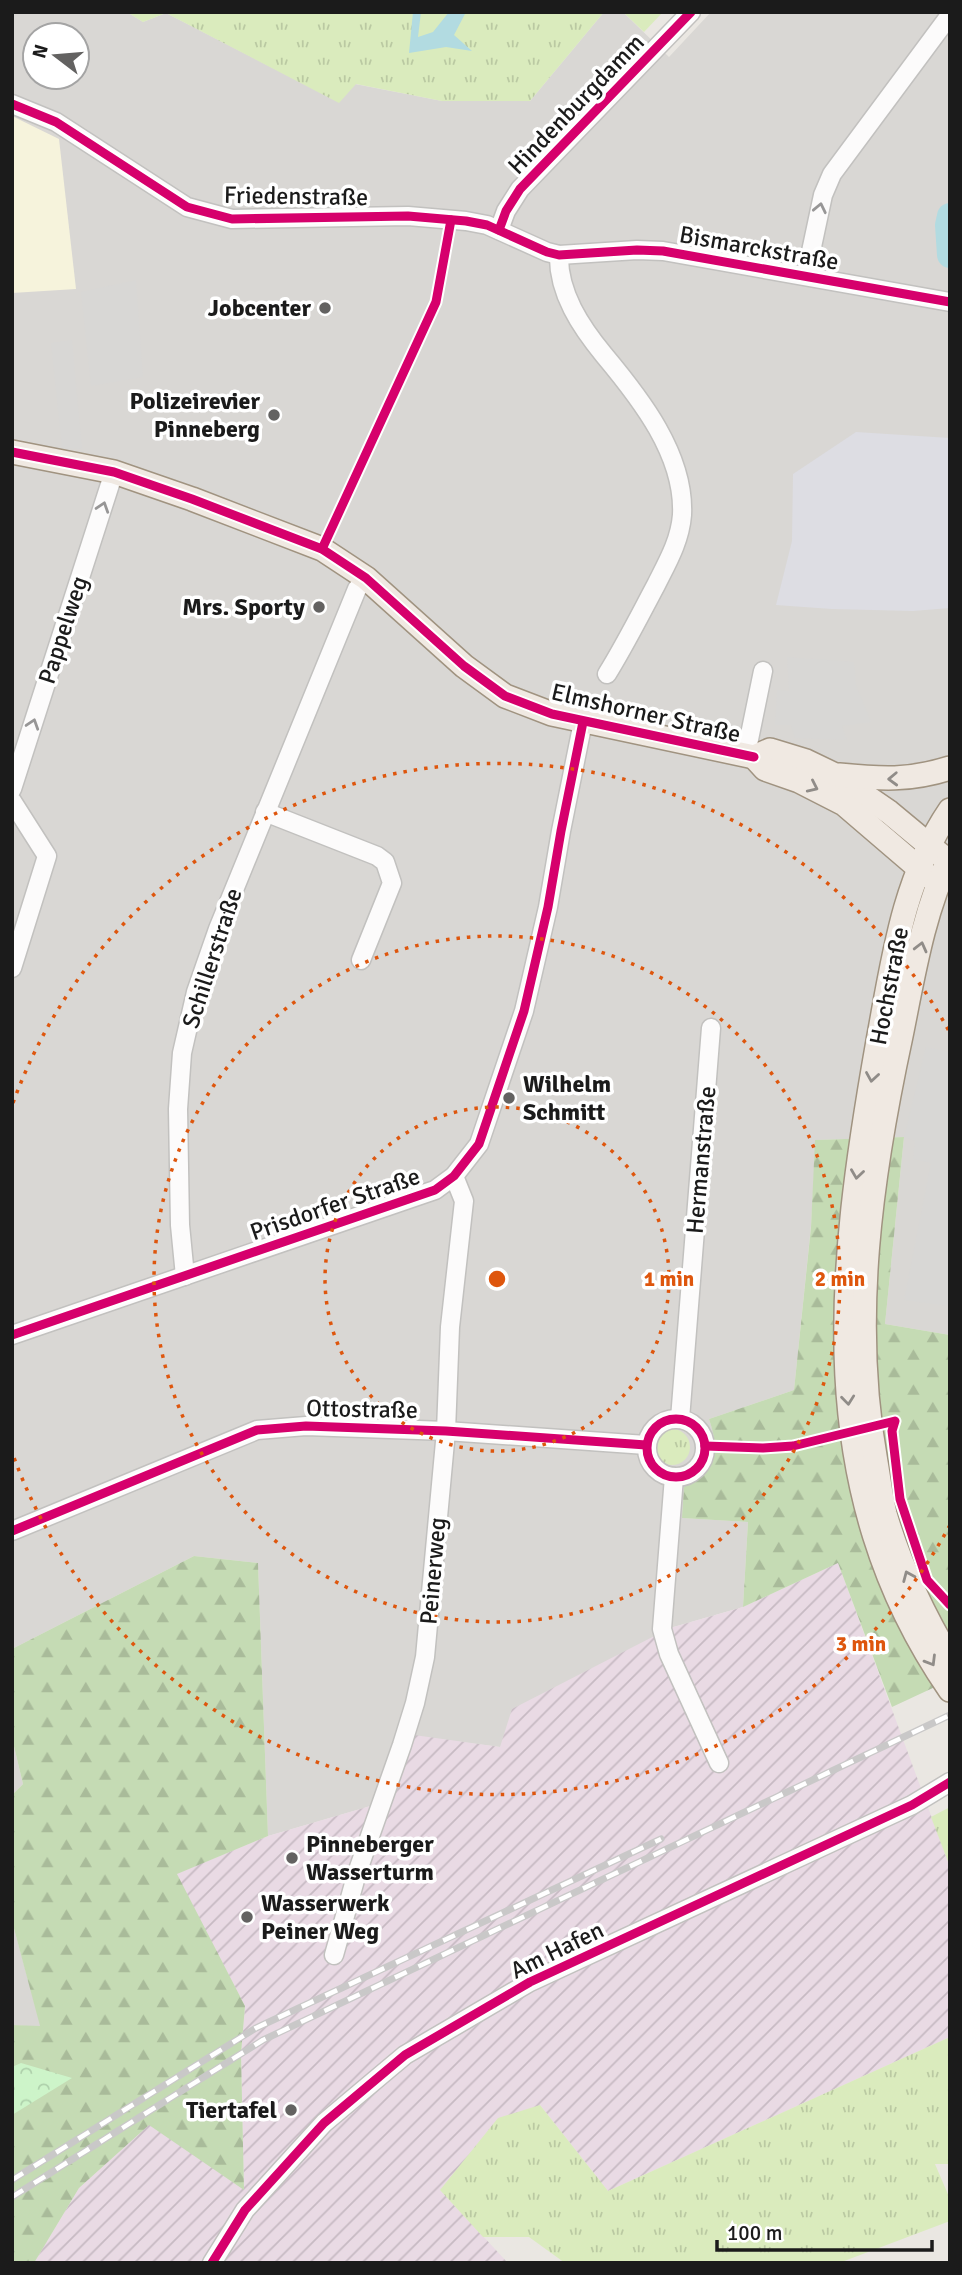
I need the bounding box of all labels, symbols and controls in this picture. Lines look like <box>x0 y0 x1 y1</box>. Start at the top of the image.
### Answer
north arrow <box>21 21 91 91</box>
street label: Hindenburgdamm <box>501 27 651 181</box>
text: N <box>27 42 54 61</box>
street label: Friedenstraße <box>224 180 368 212</box>
one-way arrow <box>812 202 827 214</box>
street label: Bismarckstraße <box>677 219 841 277</box>
place label: Jobcenter <box>208 293 311 323</box>
marker: Jobcenter <box>317 300 333 316</box>
place label: Polizeirevier Pinneberg <box>129 386 260 444</box>
marker: Polizeirevier Pinneberg <box>266 407 282 423</box>
one-way arrow <box>94 502 109 514</box>
street label: Pappelweg <box>32 572 94 688</box>
place label: Mrs. Sporty <box>182 592 305 622</box>
marker: Mrs. Sporty <box>311 599 327 615</box>
street label: Elmshorner Straße <box>548 677 744 749</box>
one-way arrow <box>25 718 39 731</box>
one-way arrow <box>887 771 898 786</box>
one-way arrow <box>806 779 818 793</box>
street label: Schillerstraße <box>175 884 249 1032</box>
street label: Hochstraße <box>863 924 915 1048</box>
one-way arrow <box>913 941 927 953</box>
place label: Wilhelm Schmitt <box>523 1069 611 1127</box>
one-way arrow <box>865 1071 880 1083</box>
street label: Hermanstraße <box>680 1085 722 1235</box>
marker: Wilhelm Schmitt <box>501 1090 517 1106</box>
street label: Prisdorfer Straße <box>246 1161 424 1247</box>
one-way arrow <box>850 1168 865 1180</box>
text: 1 min <box>644 1266 694 1292</box>
text: 2 min <box>815 1266 865 1292</box>
centre of rings <box>485 1267 509 1291</box>
street label: Ottostraße <box>306 1393 418 1425</box>
one-way arrow <box>841 1395 856 1406</box>
street label: Peinerweg <box>413 1516 453 1626</box>
one-way arrow <box>902 1571 916 1584</box>
text: 3 min <box>836 1631 886 1657</box>
one-way arrow <box>923 1654 936 1667</box>
place label: Pinneberger Wasserturm <box>306 1829 434 1887</box>
marker: Pinneberger Wasserturm <box>284 1850 300 1866</box>
place label: Wasserwerk Peiner Weg <box>261 1888 390 1946</box>
marker: Wasserwerk Peiner Weg <box>239 1909 255 1925</box>
street label: Am Hafen <box>505 1915 609 1985</box>
place label: Tiertafel <box>186 2095 277 2125</box>
marker: Tiertafel <box>283 2102 299 2118</box>
scale bar <box>717 2208 932 2252</box>
text: 100 m <box>727 2220 782 2246</box>

